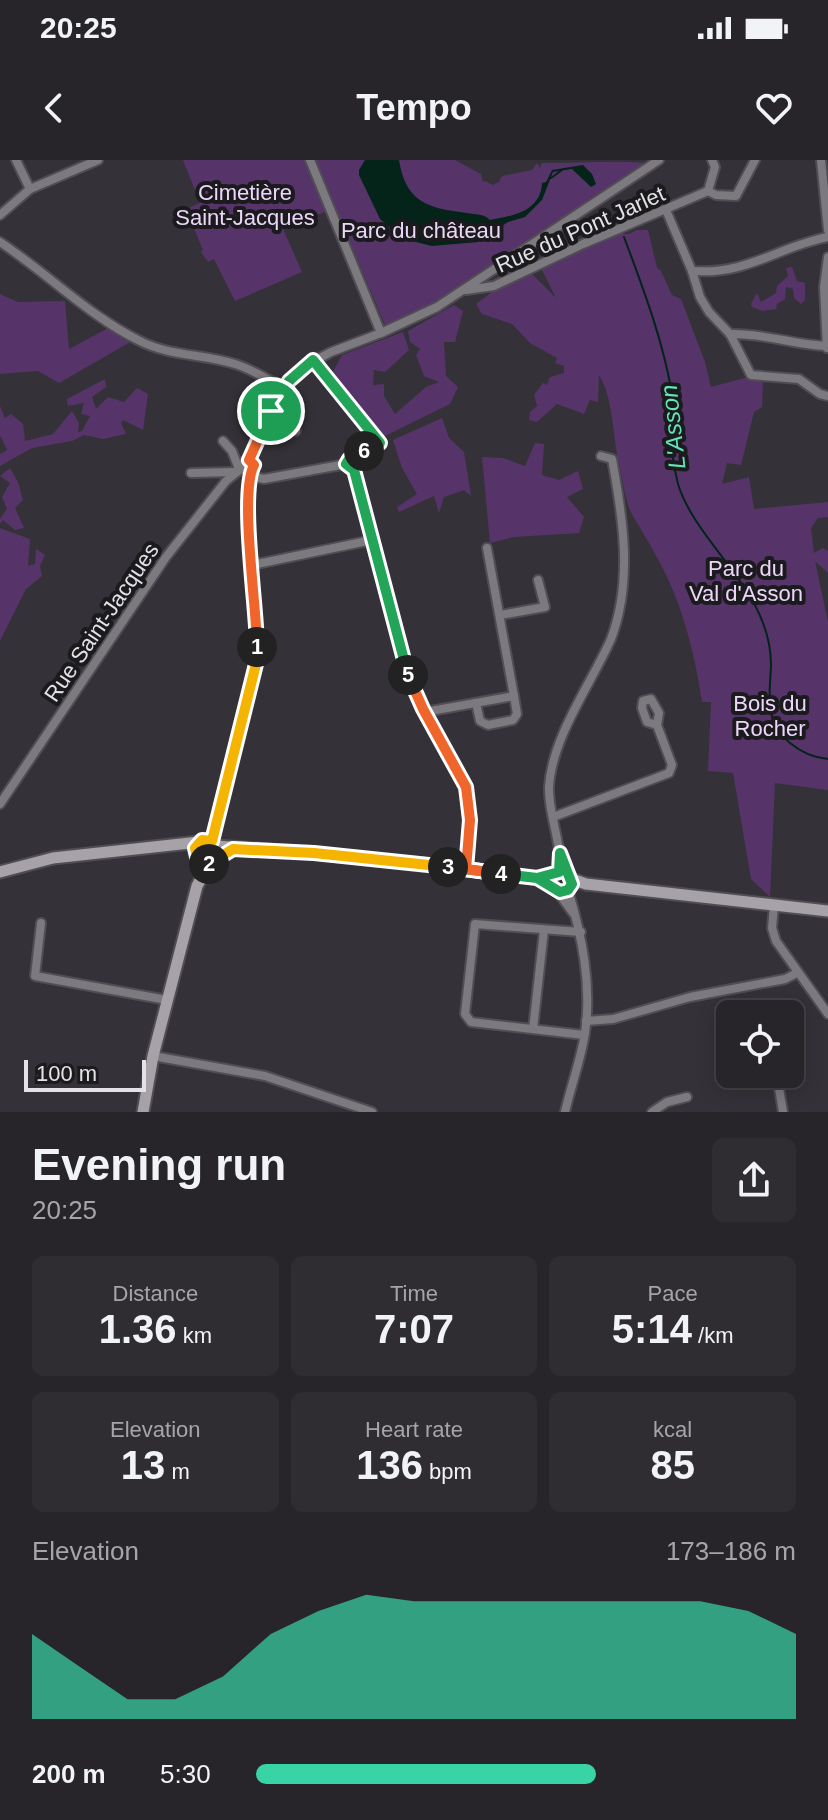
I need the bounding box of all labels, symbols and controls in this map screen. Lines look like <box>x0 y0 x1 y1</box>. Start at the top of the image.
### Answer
text: 20:25 <box>40 11 117 44</box>
icon: back <box>32 86 76 130</box>
icon: heart <box>752 86 796 130</box>
text: Tempo <box>356 87 472 128</box>
park label: Cimetière Saint-Jacques <box>175 180 315 230</box>
street label: Rue du Pont Jarlet <box>492 181 669 278</box>
park label: Parc du château <box>341 218 501 243</box>
pin <box>237 377 305 445</box>
water label: L'Asson <box>655 384 690 471</box>
icon: arrive <box>249 389 293 433</box>
pin: 6 <box>344 431 384 471</box>
text: 6 <box>358 438 370 463</box>
street label: Rue Saint-Jacques <box>39 538 164 706</box>
park label: Parc du Val d'Asson <box>689 556 803 606</box>
pin: 1 <box>237 627 277 667</box>
text: 1 <box>251 634 263 659</box>
pin: 5 <box>388 655 428 695</box>
text: 5 <box>402 662 414 687</box>
park label: Bois du Rocher <box>733 691 807 741</box>
pin: 2 <box>189 844 229 884</box>
pin: 3 <box>428 847 468 887</box>
text: 2 <box>203 851 215 876</box>
text: 3 <box>442 854 454 879</box>
pin: 4 <box>481 854 521 894</box>
text: 4 <box>495 861 507 886</box>
map controls <box>716 1000 804 1088</box>
button: locate <box>716 1000 804 1088</box>
scale bar <box>24 1056 146 1092</box>
text: 100 m <box>36 1061 97 1086</box>
button: share <box>712 1138 796 1222</box>
text: Evening run <box>32 1140 286 1189</box>
text: 20:25 <box>32 1195 97 1225</box>
text: Distance <box>113 1281 198 1306</box>
text: Time <box>390 1281 438 1306</box>
text: Pace <box>648 1281 698 1306</box>
text: 1.36 <box>99 1307 177 1351</box>
text: 7:07 <box>374 1307 454 1351</box>
text: 5:14 <box>612 1307 692 1351</box>
text: km <box>177 1323 212 1348</box>
text: /km <box>692 1323 733 1348</box>
text: Elevation <box>110 1417 201 1442</box>
text: Heart rate <box>365 1417 463 1442</box>
text: kcal <box>653 1417 692 1442</box>
text: 13 <box>121 1443 165 1487</box>
text: 136 <box>356 1443 423 1487</box>
text: 85 <box>650 1443 695 1487</box>
text: m <box>165 1459 190 1484</box>
text: bpm <box>423 1459 472 1484</box>
text: Elevation <box>32 1536 139 1566</box>
text: 173–186 m <box>666 1536 796 1566</box>
text: 200 m <box>32 1759 106 1789</box>
text: 5:30 <box>160 1759 211 1789</box>

